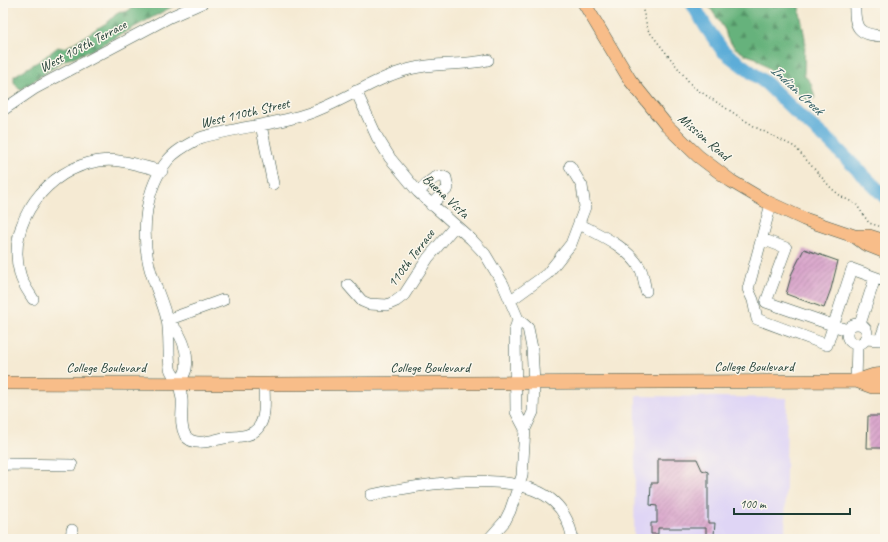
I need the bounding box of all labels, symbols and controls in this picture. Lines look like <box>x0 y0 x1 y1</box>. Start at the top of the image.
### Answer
street label: West 109th Terrace <box>37 15 131 76</box>
water label: Indian Creek <box>767 61 829 121</box>
street label: West 110th Street <box>199 94 293 132</box>
street label: Mission Road <box>675 110 735 166</box>
street label: Buena Vista <box>419 170 474 223</box>
street label: 110th Terrace <box>384 225 439 290</box>
street label: College Boulevard <box>714 358 796 375</box>
street label: College Boulevard <box>66 359 148 376</box>
street label: College Boulevard <box>390 359 472 376</box>
scale bar <box>734 490 850 516</box>
text: 100 m <box>740 496 767 512</box>

